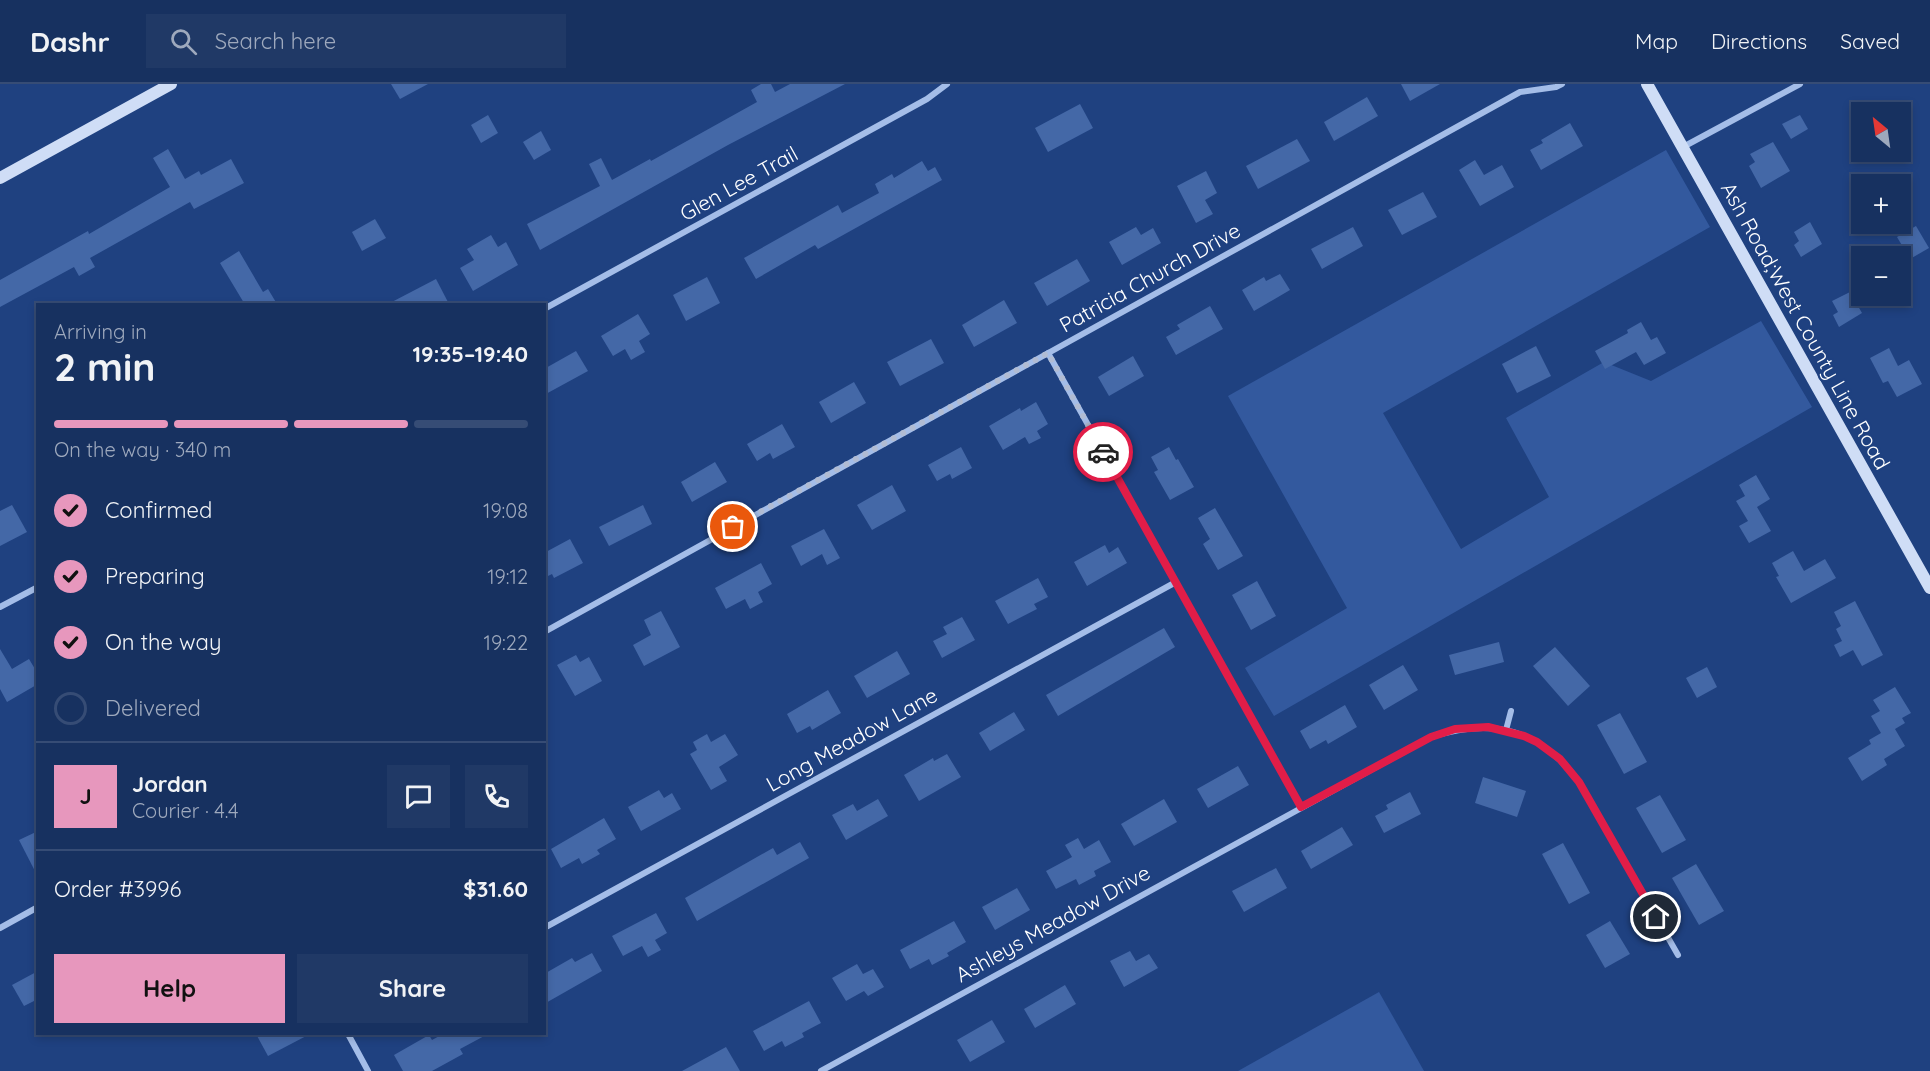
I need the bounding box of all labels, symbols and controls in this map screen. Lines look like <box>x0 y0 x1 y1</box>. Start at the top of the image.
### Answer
search box <box>146 14 566 68</box>
text: Dashr <box>30 24 110 59</box>
icon: search <box>167 25 200 58</box>
text: Search here <box>215 27 336 55</box>
text: Map <box>1635 28 1678 54</box>
text: Directions <box>1711 28 1807 54</box>
text: Saved <box>1840 28 1900 54</box>
north arrow <box>1851 102 1911 162</box>
map controls <box>1851 102 1911 306</box>
street label: Glen Lee Trail <box>675 140 802 226</box>
button: + <box>1851 174 1911 234</box>
street label: Ash Road;West County Line Road <box>1716 177 1896 474</box>
street label: Patricia Church Drive <box>1054 217 1245 338</box>
button: − <box>1851 246 1911 306</box>
text: Arriving in <box>54 319 147 344</box>
text: 19:35–19:40 <box>412 340 528 368</box>
text: 2 min <box>54 342 156 391</box>
courier <box>1073 422 1133 482</box>
icon: car <box>1087 436 1120 469</box>
text: On the way · 340 m <box>54 437 231 462</box>
icon: check <box>54 494 87 527</box>
text: Confirmed <box>105 496 212 524</box>
text: 19:08 <box>483 498 528 523</box>
pin <box>707 501 758 552</box>
icon: bag <box>716 510 749 543</box>
icon: check <box>54 560 87 593</box>
text: Preparing <box>105 562 205 590</box>
text: 19:12 <box>487 564 528 589</box>
icon: check <box>54 626 87 659</box>
text: On the way <box>105 628 221 656</box>
text: 19:22 <box>484 630 528 655</box>
street label: Long Meadow Lane <box>761 681 942 797</box>
text: Delivered <box>105 694 201 722</box>
button: chat <box>387 765 450 828</box>
button: phone <box>465 765 528 828</box>
text: Jordan <box>132 770 208 798</box>
text: J <box>79 782 92 810</box>
text: Courier · 4.4 <box>132 798 238 823</box>
street label: Ashleys Meadow Drive <box>951 859 1154 987</box>
text: Order #3996 <box>54 875 181 903</box>
text: $31.60 <box>463 875 528 903</box>
pin <box>1630 891 1681 942</box>
icon: home <box>1639 900 1672 933</box>
button: Help <box>54 954 285 1023</box>
button: Share <box>297 954 528 1023</box>

